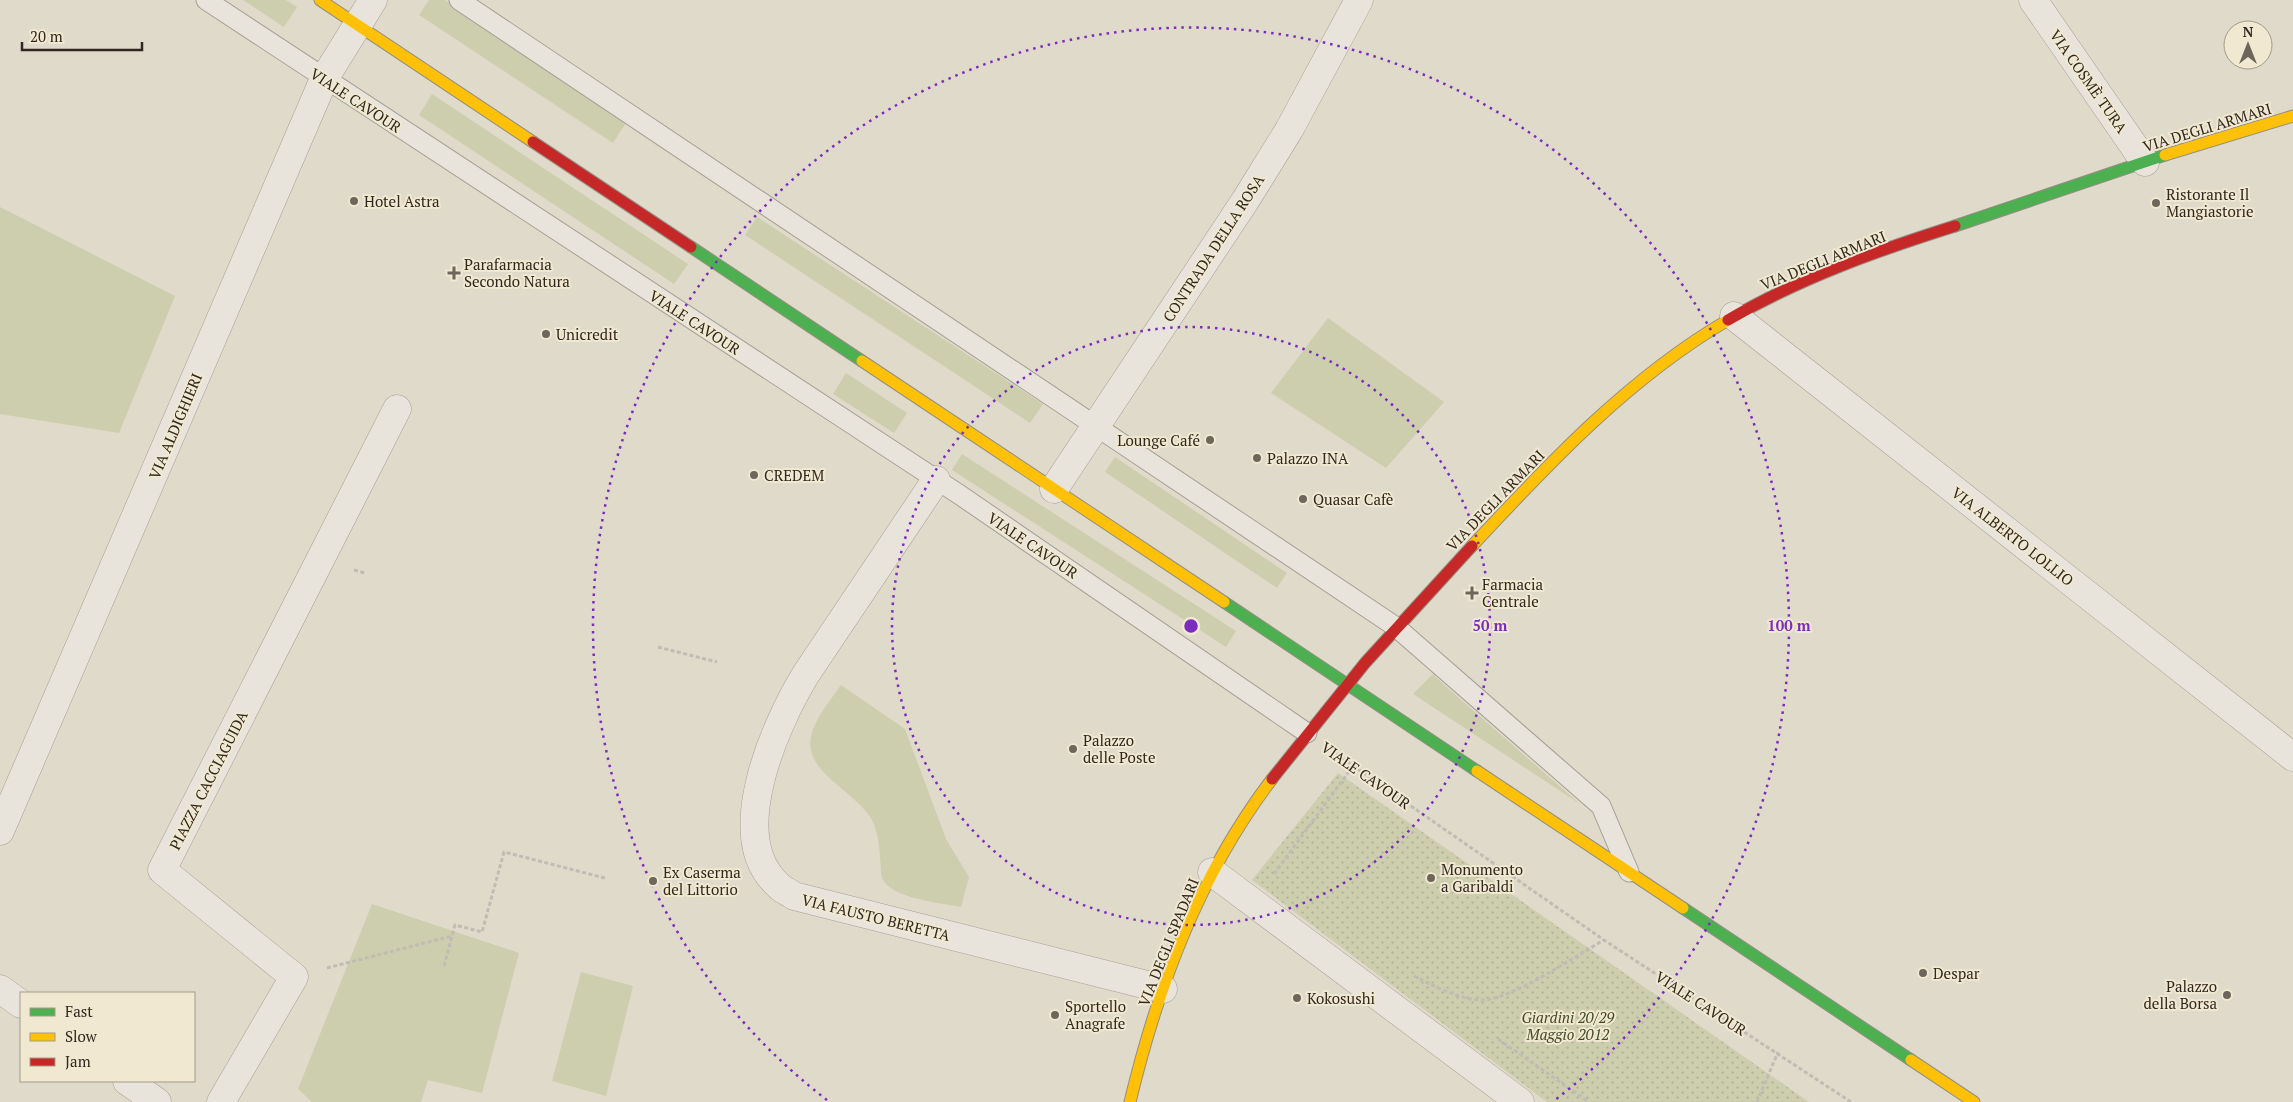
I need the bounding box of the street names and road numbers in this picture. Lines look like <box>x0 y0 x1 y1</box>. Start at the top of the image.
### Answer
street label: VIA COSMÈ TURA <box>2046 25 2133 137</box>
street label: VIALE CAVOUR <box>307 63 406 137</box>
street label: VIA DEGLI ARMARI <box>2140 98 2274 156</box>
street label: CONTRADA DELLA ROSA <box>1158 170 1269 325</box>
street label: VIA DEGLI ARMARI <box>1757 226 1889 294</box>
street label: VIALE CAVOUR <box>646 285 745 359</box>
street label: VIA ALDIGHIERI <box>144 370 206 482</box>
street label: VIA DEGLI ARMARI <box>1441 445 1549 555</box>
street label: VIA ALBERTO LOLLIO <box>1948 482 2078 590</box>
street label: VIALE CAVOUR <box>984 507 1082 583</box>
street label: PIAZZA CACCIAGUIDA <box>164 706 252 853</box>
street label: VIALE CAVOUR <box>1317 737 1415 813</box>
street label: VIA DEGLI SPADARI <box>1133 875 1203 1009</box>
street label: VIA FAUSTO BERETTA <box>800 889 953 945</box>
street label: VIALE CAVOUR <box>1652 966 1751 1040</box>

